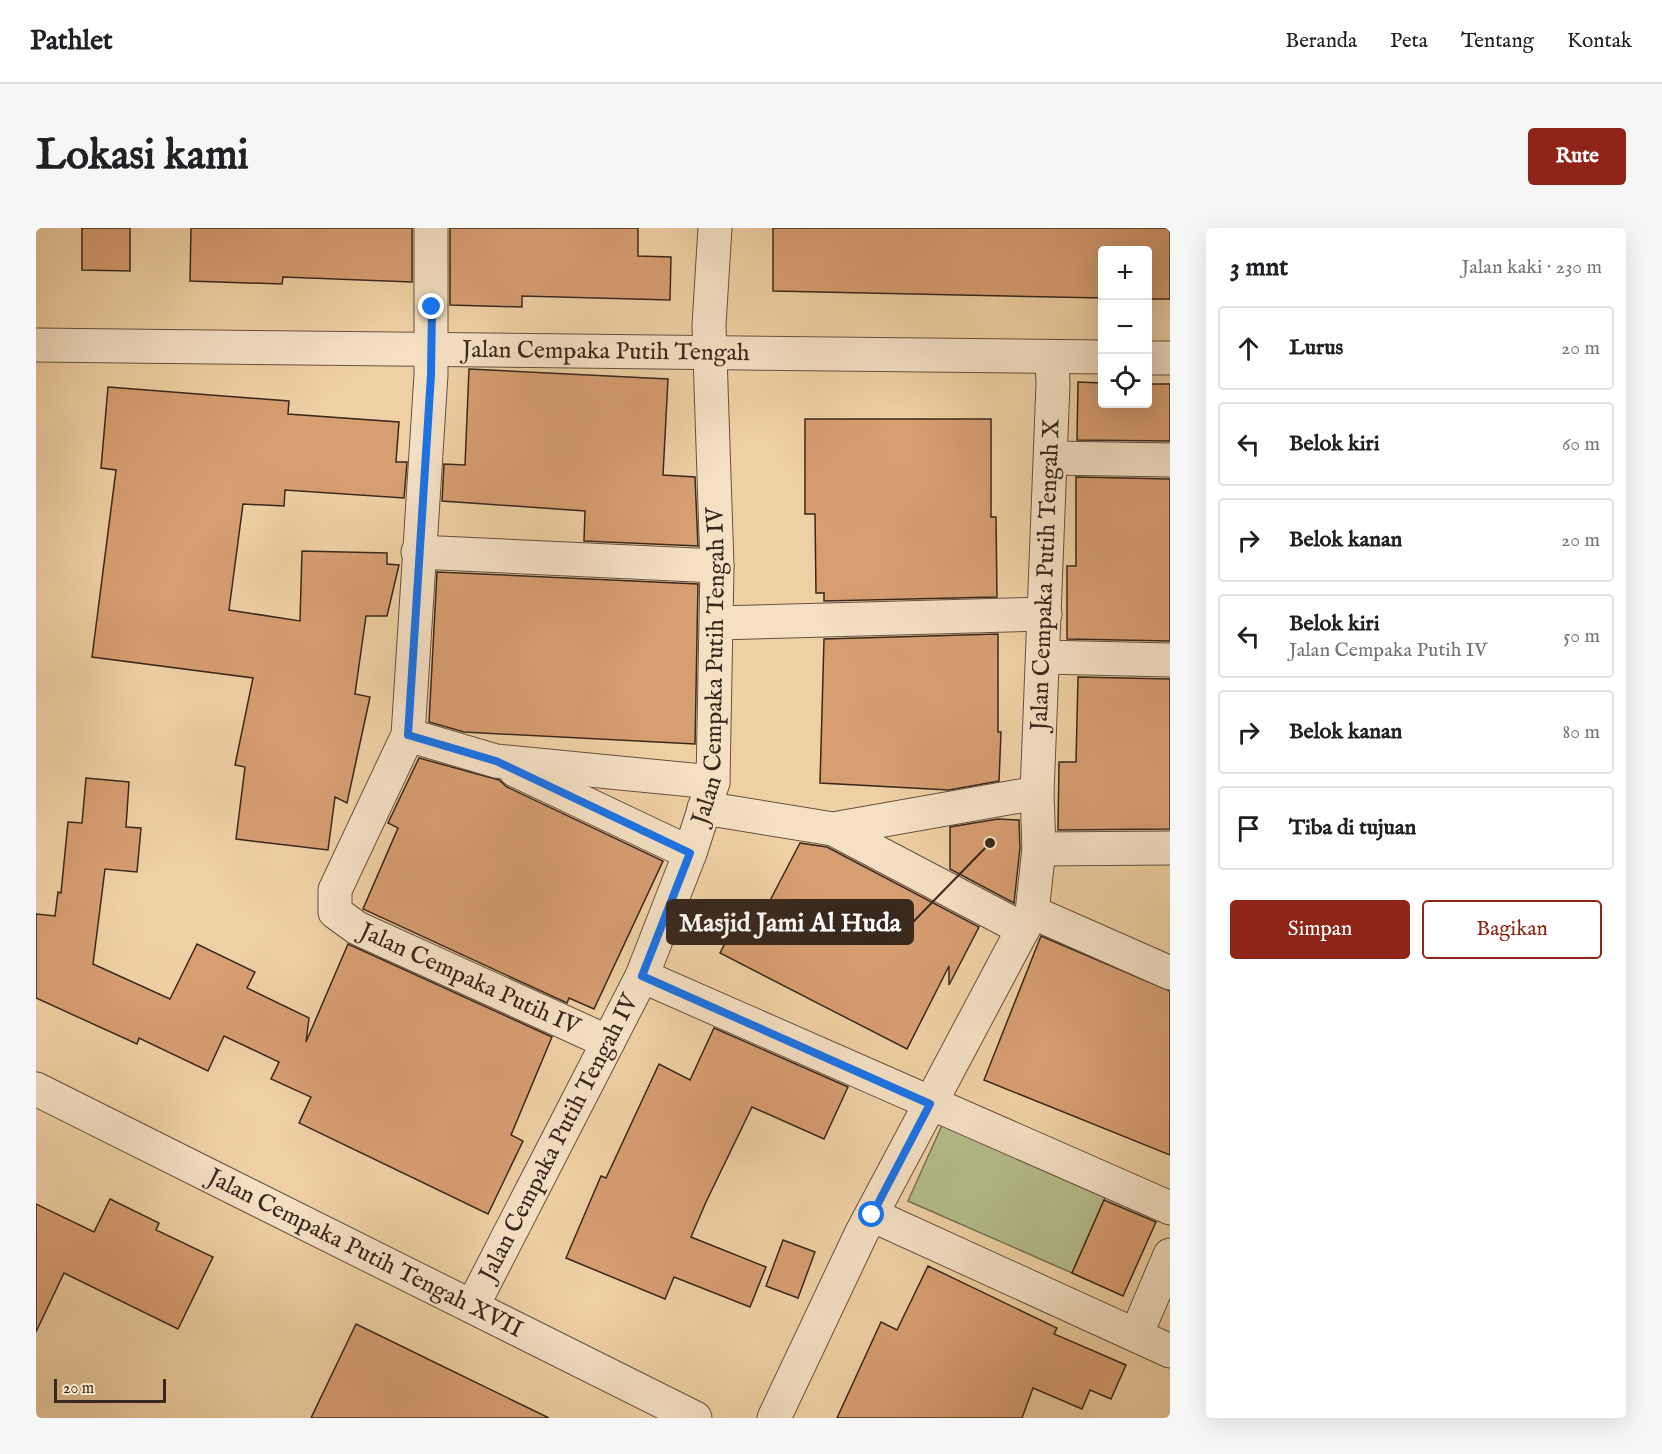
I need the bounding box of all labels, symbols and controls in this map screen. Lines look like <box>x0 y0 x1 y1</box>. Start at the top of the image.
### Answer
text: Pathlet <box>30 24 113 59</box>
text: Beranda <box>1285 28 1357 55</box>
text: Peta <box>1390 28 1428 55</box>
text: Tentang <box>1461 28 1534 55</box>
text: Kontak <box>1567 28 1632 55</box>
button: Rute <box>1528 128 1626 185</box>
text: Lokasi kami <box>36 130 249 183</box>
map controls <box>1098 246 1152 408</box>
button: + <box>1098 246 1152 300</box>
text: 3 mnt <box>1230 251 1288 284</box>
text: Jalan kaki · 230 m <box>1462 255 1602 280</box>
route end <box>418 293 444 319</box>
button: − <box>1098 300 1152 354</box>
icon: ahead <box>1232 332 1265 365</box>
street label: Jalan Cempaka Putih Tengah <box>459 334 750 369</box>
text: Lurus <box>1289 334 1343 362</box>
text: 20 m <box>1561 336 1600 361</box>
button: locate <box>1098 354 1152 408</box>
street label: Jalan Cempaka Putih Tengah X <box>1024 418 1067 734</box>
icon: left <box>1232 428 1265 461</box>
text: Belok kiri <box>1289 430 1380 458</box>
text: 60 m <box>1562 432 1600 457</box>
street label: Jalan Cempaka Putih Tengah IV <box>684 505 733 831</box>
icon: right <box>1232 524 1265 557</box>
text: Belok kanan <box>1289 526 1402 554</box>
text: 20 m <box>1561 528 1600 553</box>
text: Belok kiri <box>1289 610 1380 638</box>
icon: left <box>1232 620 1265 653</box>
text: 50 m <box>1563 624 1600 649</box>
text: Jalan Cempaka Putih IV <box>1289 638 1487 663</box>
icon: right <box>1232 716 1265 749</box>
text: Belok kanan <box>1289 718 1402 746</box>
text: 80 m <box>1563 720 1600 745</box>
icon: arrive <box>1232 812 1265 845</box>
text: Tiba di tujuan <box>1289 814 1416 842</box>
callout: Masjid Jami Al Huda <box>667 900 913 944</box>
button: Simpan <box>1230 900 1410 959</box>
button: Bagikan <box>1422 900 1602 959</box>
text: Masjid Jami Al Huda <box>679 907 902 940</box>
street label: Jalan Cempaka Putih IV <box>352 915 586 1043</box>
street label: Jalan Cempaka Putih Tengah IV <box>471 988 646 1289</box>
street label: Jalan Cempaka Putih Tengah XVII <box>200 1160 528 1345</box>
route start <box>858 1201 884 1227</box>
scale bar <box>54 1376 166 1404</box>
text: 20 m <box>63 1379 94 1399</box>

